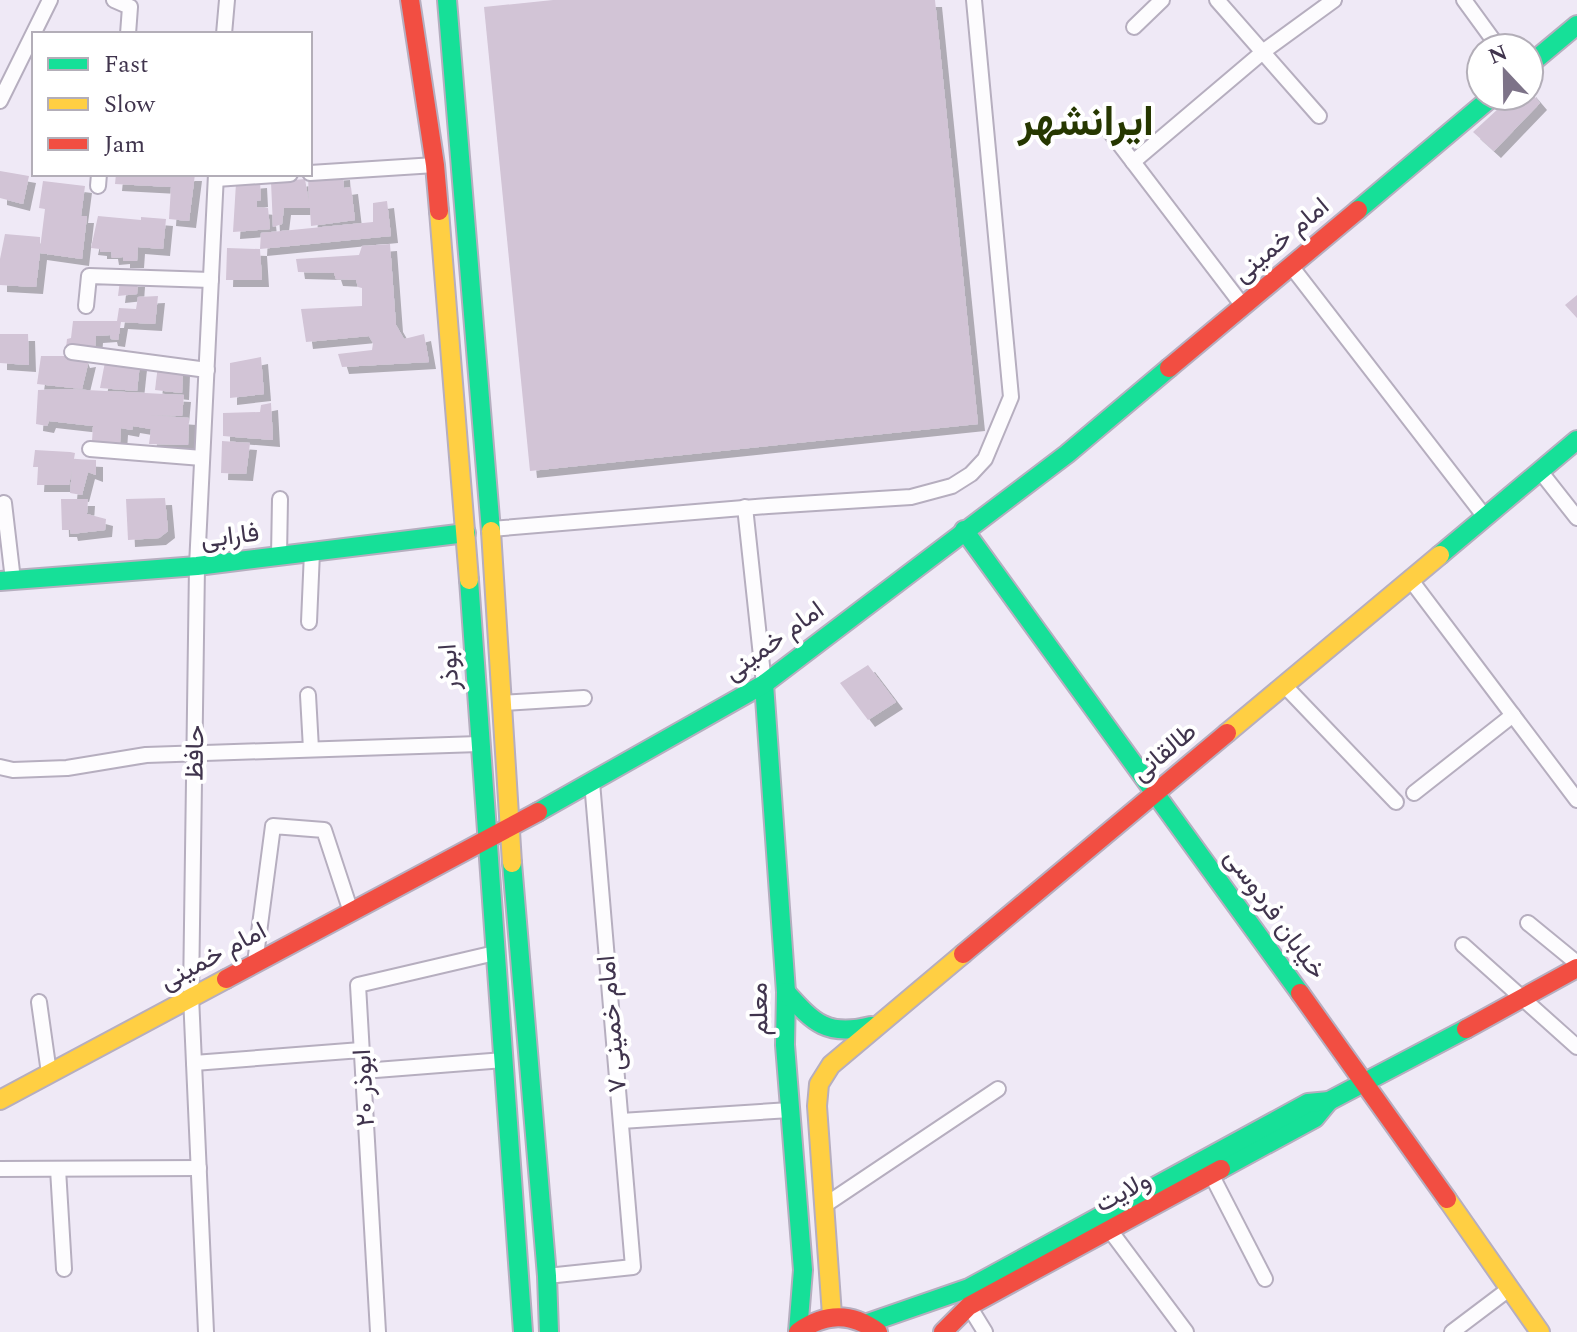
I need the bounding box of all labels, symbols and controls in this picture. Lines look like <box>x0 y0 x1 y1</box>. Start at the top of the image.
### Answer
legend <box>32 32 312 176</box>
north arrow <box>1465 32 1545 112</box>
text: N <box>1484 36 1513 74</box>
text: Fast <box>104 47 149 83</box>
text: Slow <box>104 87 156 123</box>
district label: ایرانشهر <box>1017 91 1154 154</box>
text: Jam <box>104 127 145 163</box>
street label: امام خمینی <box>1224 187 1338 293</box>
street label: فارابی <box>198 513 262 559</box>
street label: امام خمینی <box>715 591 833 691</box>
street label: ابوذر <box>427 642 471 693</box>
street label: طالقانی <box>1122 712 1206 792</box>
street label: حافظ <box>175 725 215 781</box>
street label: خیابان فردوسی <box>1214 840 1336 988</box>
street label: امام خمینی <box>152 911 274 1001</box>
street label: امام خمینی ۷ <box>586 954 638 1094</box>
street label: معلم <box>739 982 779 1036</box>
street label: ابوذر ۲۰ <box>342 1048 386 1128</box>
street label: ولایت <box>1088 1161 1158 1223</box>

